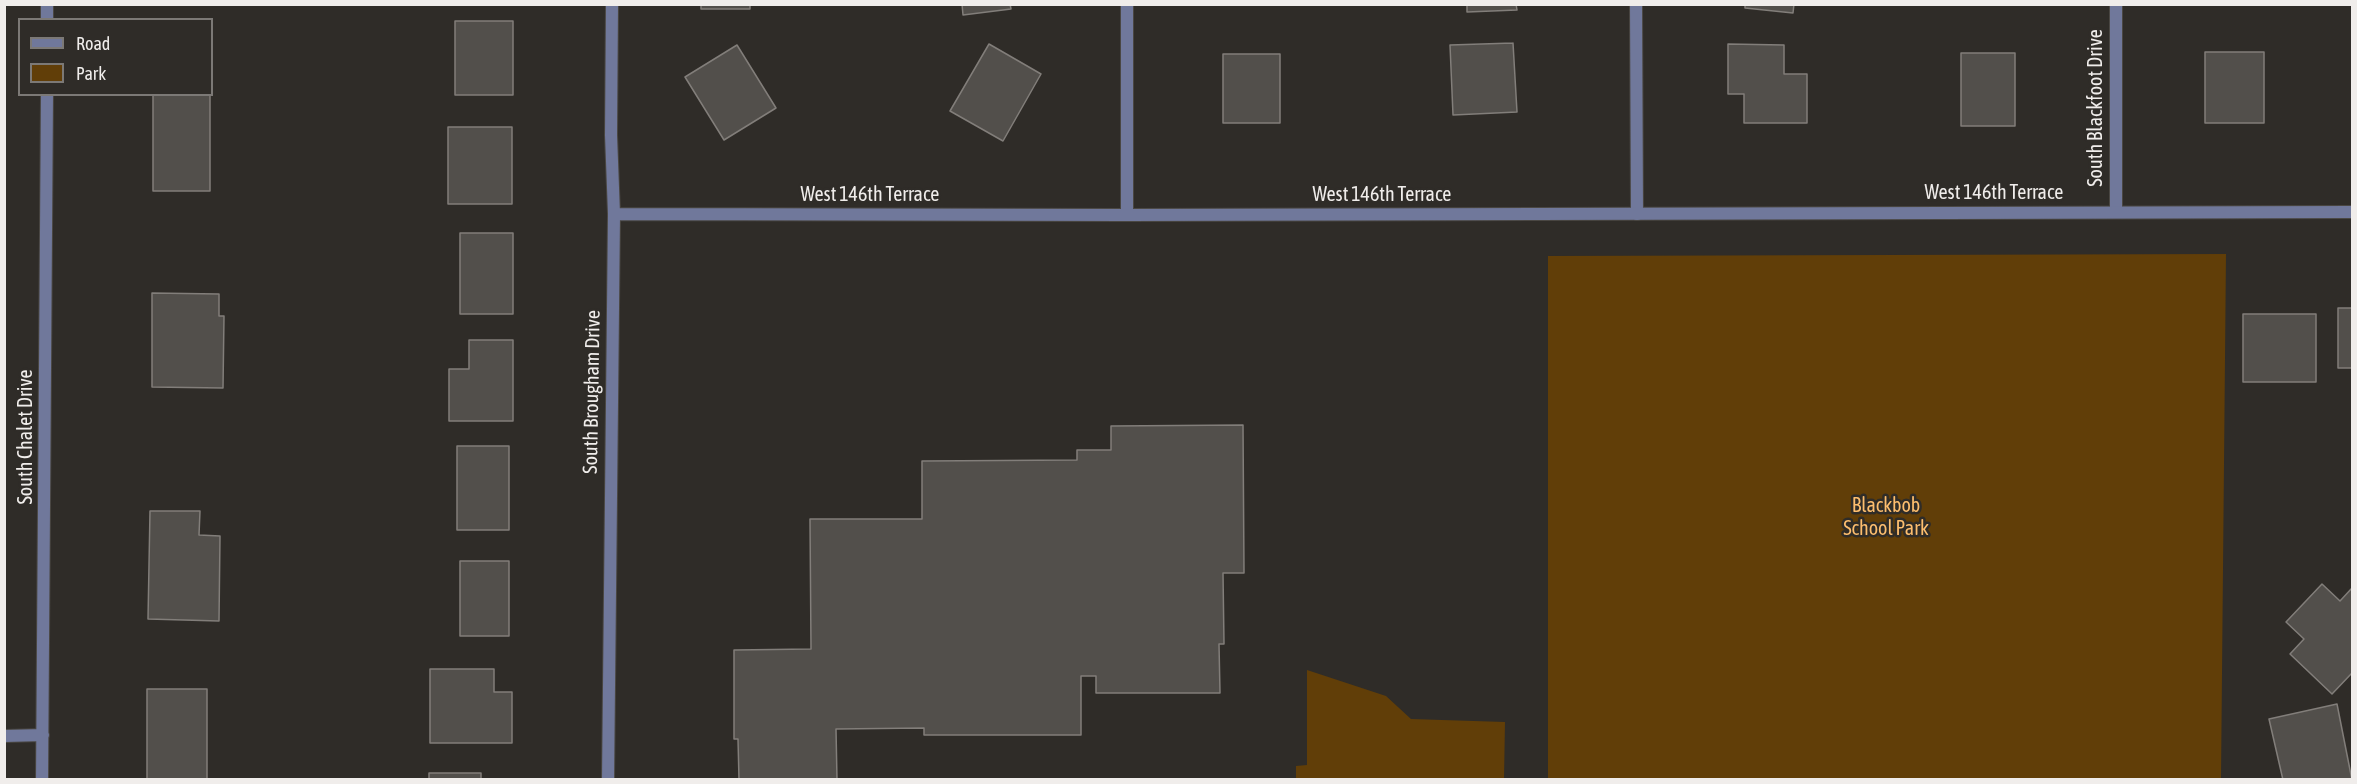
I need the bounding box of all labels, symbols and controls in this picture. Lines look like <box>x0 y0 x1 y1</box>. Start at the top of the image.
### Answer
legend <box>18 18 213 96</box>
street label: South Blackfoot Drive <box>2084 29 2108 187</box>
text: Road <box>76 33 110 54</box>
text: Park <box>76 63 106 84</box>
street label: West 146th Terrace <box>1925 181 2063 205</box>
street label: West 146th Terrace <box>801 183 939 207</box>
street label: West 146th Terrace <box>1313 183 1451 207</box>
street label: South Brougham Drive <box>579 310 605 474</box>
street label: South Chalet Drive <box>14 369 38 505</box>
park label: Blackbob School Park <box>1843 494 1929 541</box>

